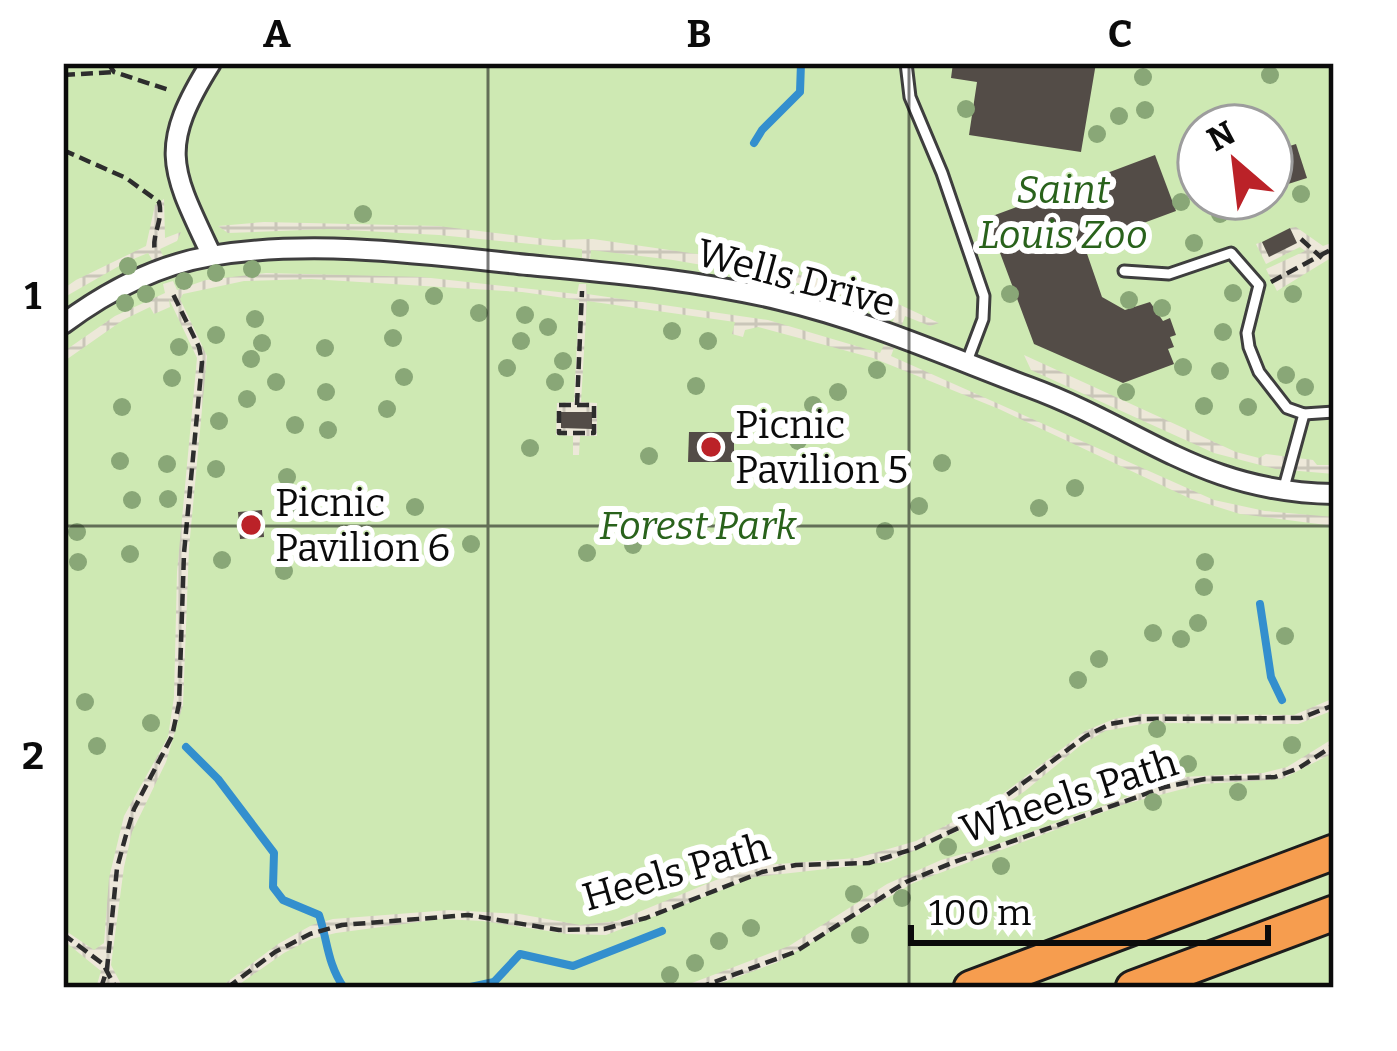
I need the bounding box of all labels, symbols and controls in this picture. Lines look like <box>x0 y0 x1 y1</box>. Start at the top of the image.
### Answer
text: A <box>263 11 291 57</box>
text: B <box>686 11 712 57</box>
text: C <box>1108 11 1132 57</box>
north arrow <box>1175 102 1295 222</box>
text: N <box>1201 113 1242 160</box>
park label: Saint Louis Zoo <box>978 167 1148 258</box>
street label: Wells Drive <box>692 229 900 327</box>
text: 1 <box>25 273 42 319</box>
place label: Picnic Pavilion 5 <box>735 402 908 493</box>
marker: Picnic Pavilion 5 <box>698 434 724 460</box>
place label: Picnic Pavilion 6 <box>275 480 450 571</box>
park label: Forest Park <box>599 503 798 549</box>
marker: Picnic Pavilion 6 <box>238 512 264 538</box>
text: 2 <box>22 733 44 779</box>
street label: Wheels Path <box>955 739 1183 853</box>
street label: Heels Path <box>577 823 775 921</box>
scale bar <box>911 871 1268 945</box>
text: 100 m <box>929 891 1031 935</box>

